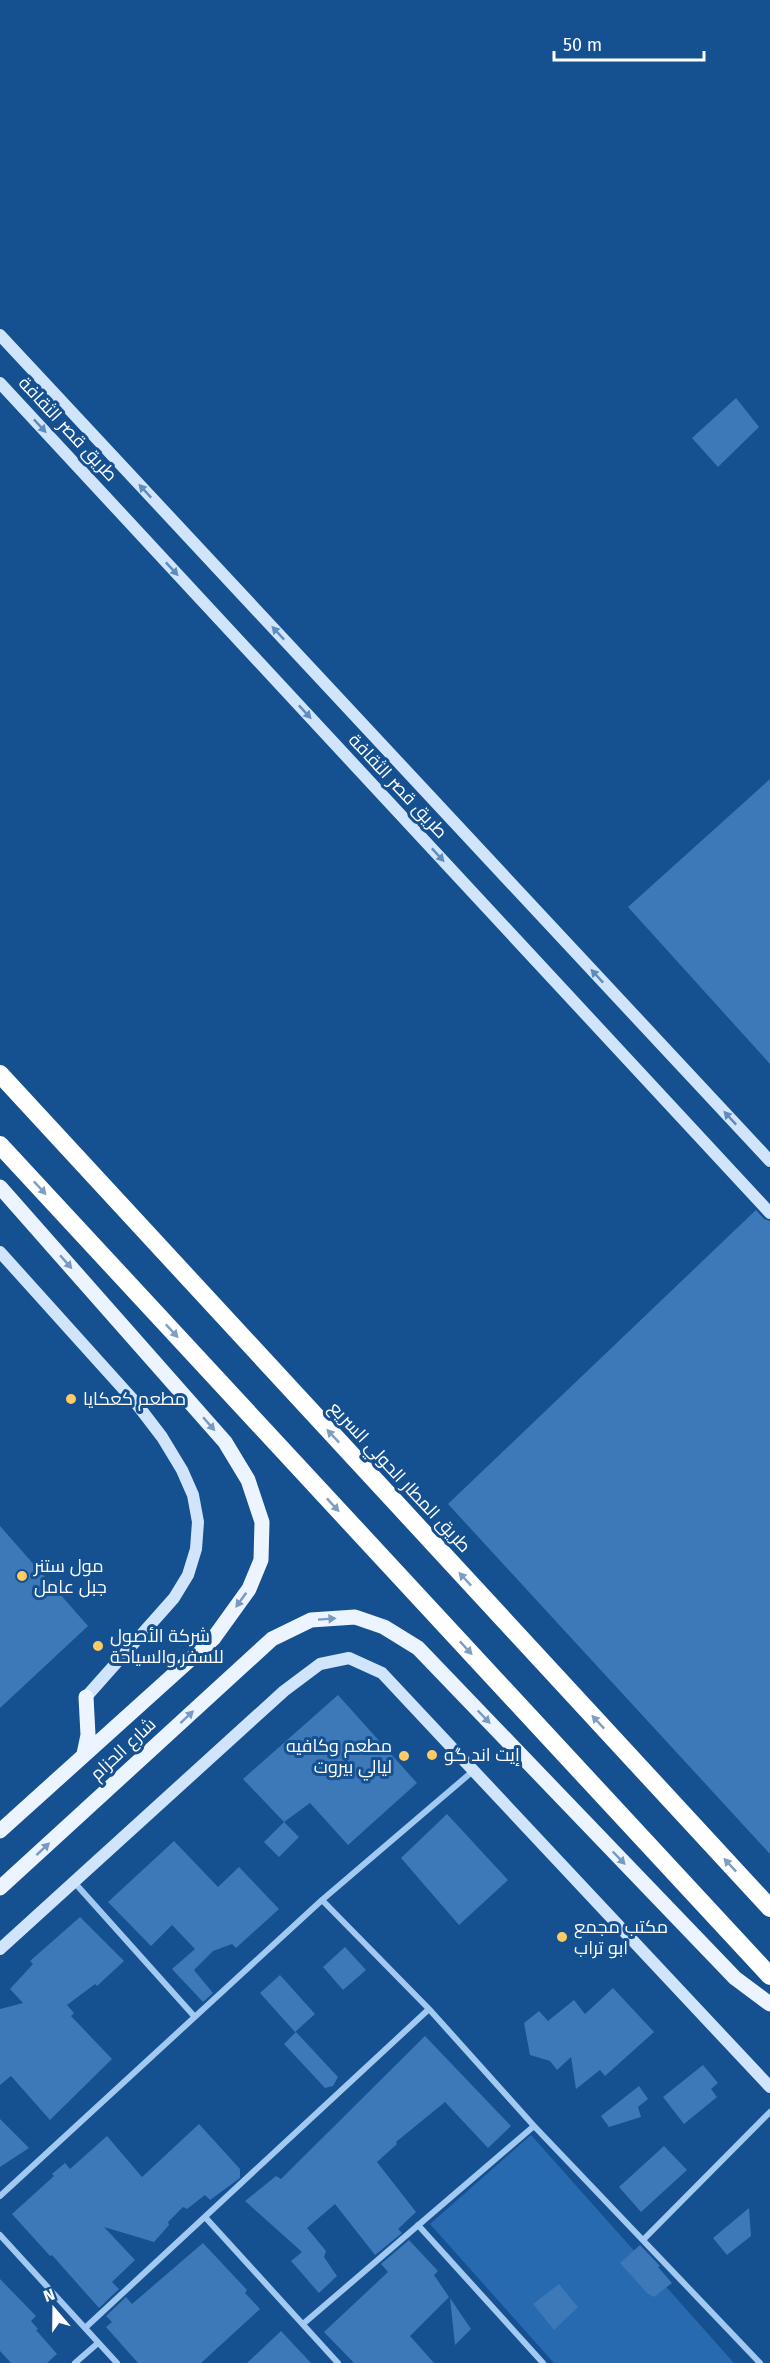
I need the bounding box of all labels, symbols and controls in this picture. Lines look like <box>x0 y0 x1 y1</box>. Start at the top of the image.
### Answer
scale bar <box>554 24 704 62</box>
text: 50 m <box>563 34 602 56</box>
street label: طريق قصر الثقافة <box>13 372 122 487</box>
one-way arrow <box>33 418 46 433</box>
one-way arrow <box>138 483 152 498</box>
one-way arrow <box>165 562 179 576</box>
one-way arrow <box>271 626 285 641</box>
one-way arrow <box>298 704 311 719</box>
street label: طريق قصر الثقافة <box>343 729 452 844</box>
one-way arrow <box>431 847 445 862</box>
one-way arrow <box>590 968 604 983</box>
one-way arrow <box>723 1111 737 1126</box>
one-way arrow <box>33 1180 46 1195</box>
one-way arrow <box>59 1254 72 1269</box>
one-way arrow <box>165 1323 178 1338</box>
place label: مطعم كعكايا <box>83 1388 186 1411</box>
marker: مطعم كعكايا <box>64 1392 78 1406</box>
street label: طريق المطار الحولي السريع <box>322 1397 476 1559</box>
one-way arrow <box>202 1417 216 1432</box>
one-way arrow <box>326 1428 340 1443</box>
one-way arrow <box>326 1497 340 1511</box>
place label: مول ستنر جبل عامل <box>33 1555 107 1598</box>
marker: مول ستنر جبل عامل <box>15 1569 29 1583</box>
one-way arrow <box>459 1572 473 1586</box>
one-way arrow <box>235 1591 247 1607</box>
one-way arrow <box>317 1614 336 1624</box>
place label: شركة الأصول للسفر والسياحة <box>110 1625 224 1668</box>
marker: شركة الأصول للسفر والسياحة <box>91 1639 105 1653</box>
one-way arrow <box>459 1640 473 1655</box>
one-way arrow <box>477 1710 491 1724</box>
one-way arrow <box>179 1711 194 1724</box>
street label: شارع الحزام <box>86 1713 161 1786</box>
one-way arrow <box>592 1715 605 1730</box>
place label: مطعم وكافيه ليالي بيروت <box>286 1735 392 1781</box>
place label: إيت اند گو <box>444 1744 520 1766</box>
marker: إيت اند گو <box>425 1748 439 1762</box>
marker: مطعم وكافيه ليالي بيروت <box>397 1749 411 1763</box>
one-way arrow <box>35 1843 50 1856</box>
one-way arrow <box>612 1850 626 1864</box>
one-way arrow <box>723 1858 737 1873</box>
place label: مكتب مجمع ابو تراب <box>574 1916 668 1959</box>
marker: مكتب مجمع ابو تراب <box>555 1930 569 1944</box>
north arrow <box>24 2279 84 2339</box>
text: N <box>41 2285 57 2306</box>

